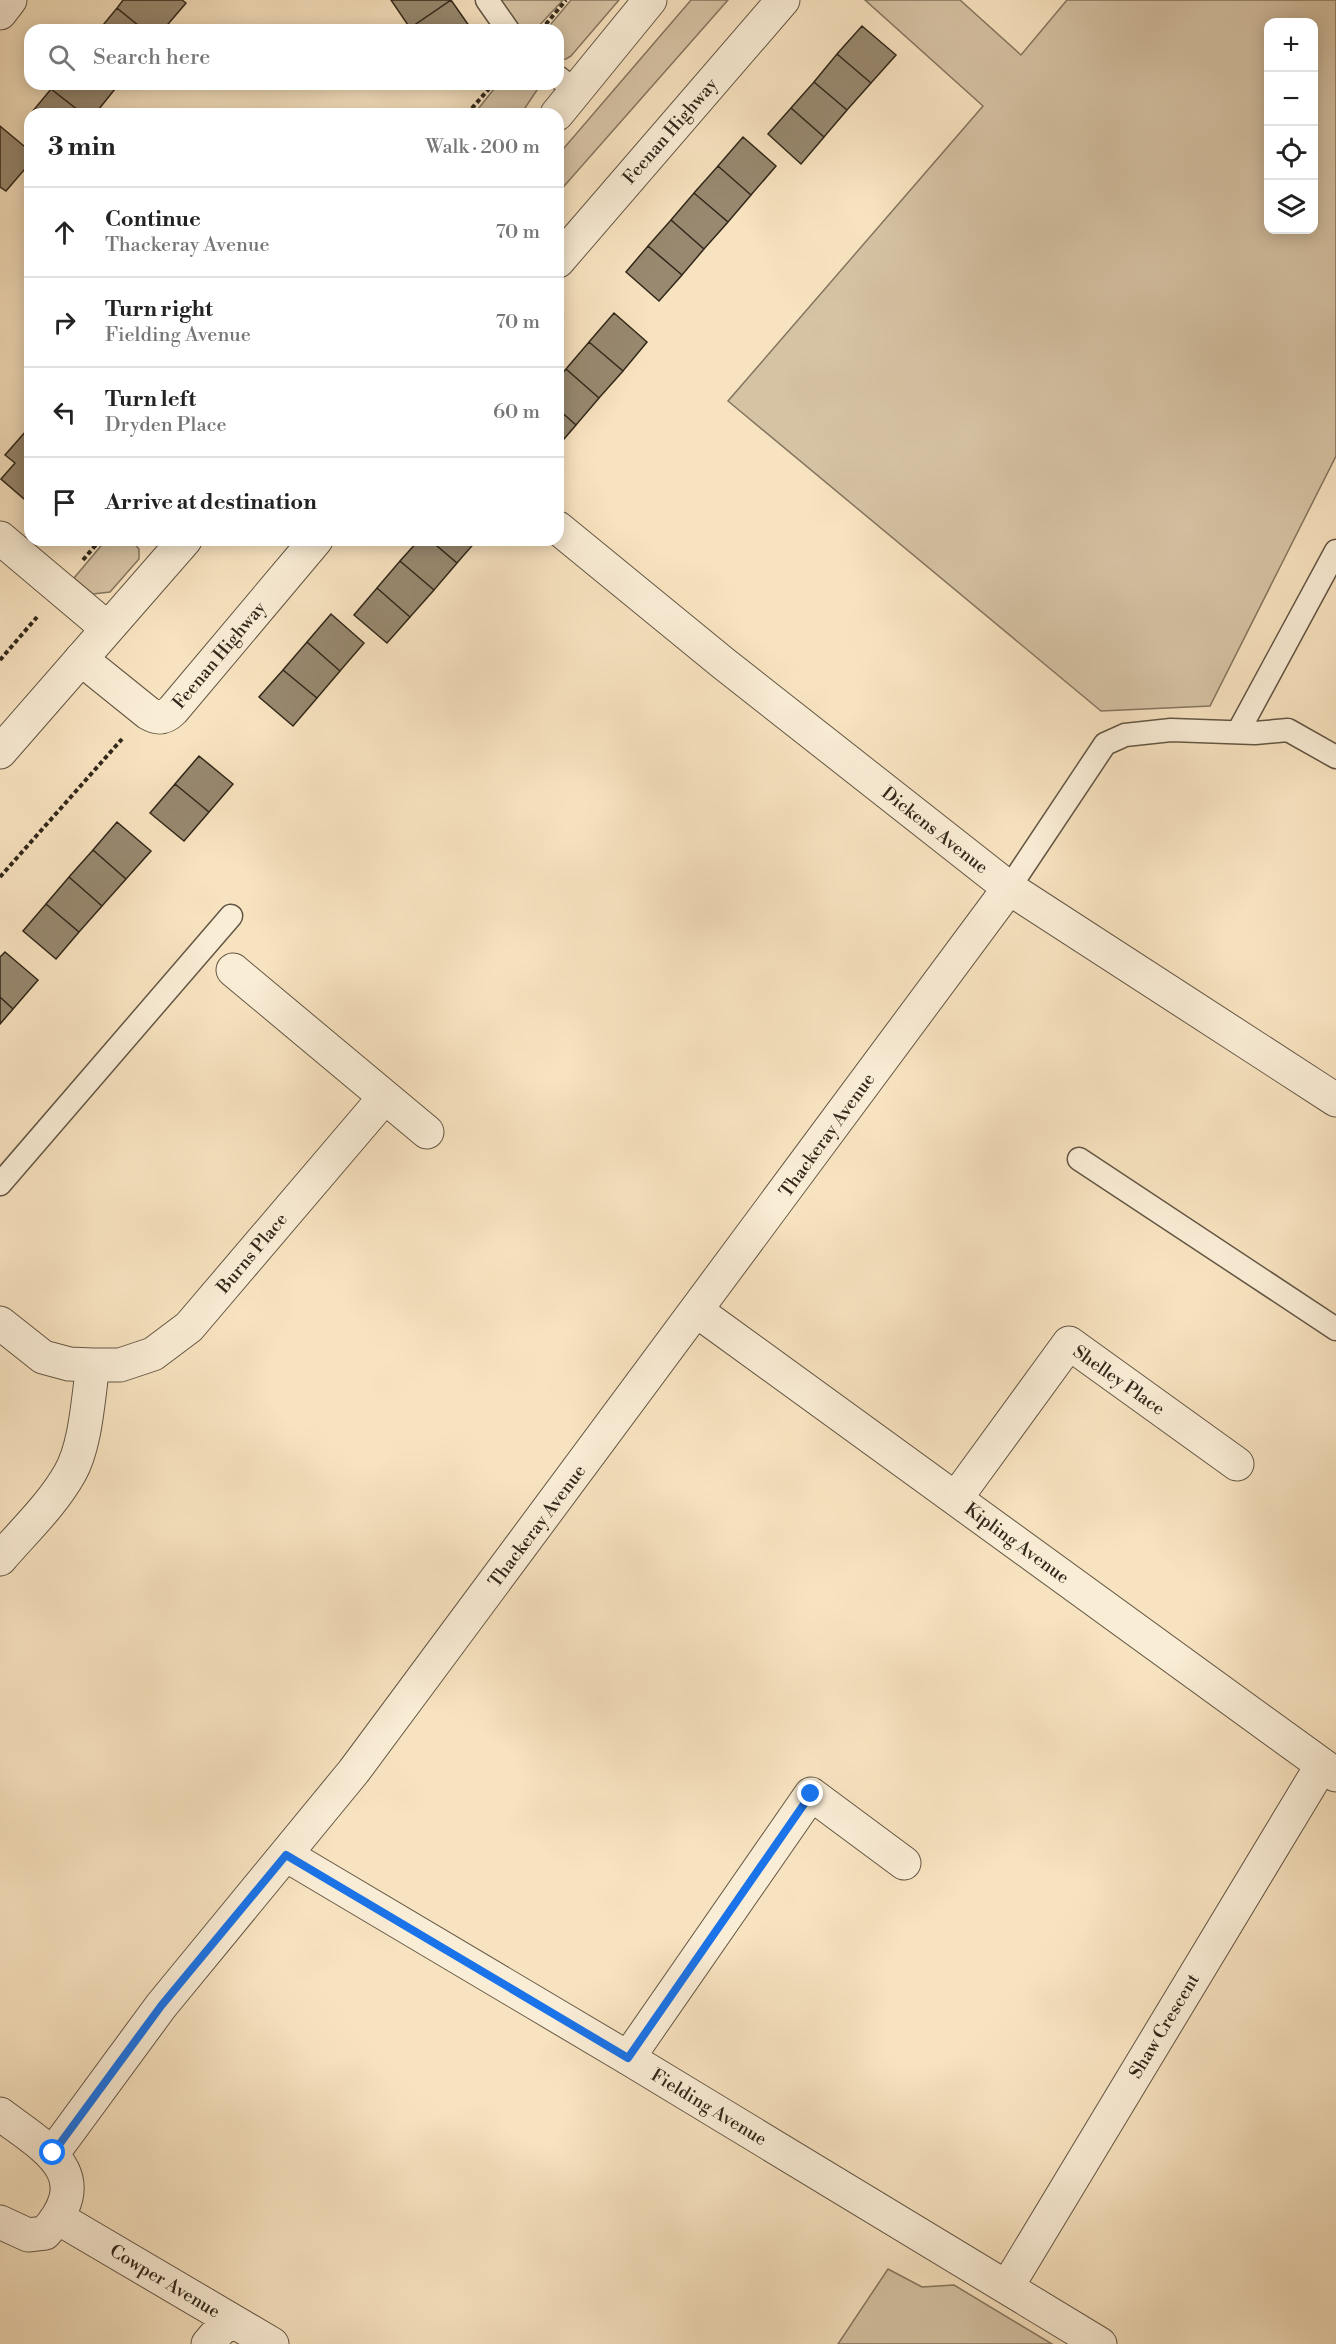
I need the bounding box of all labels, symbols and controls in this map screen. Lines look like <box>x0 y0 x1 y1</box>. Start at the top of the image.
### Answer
map controls <box>1264 18 1318 234</box>
button: + <box>1264 18 1318 72</box>
search box <box>24 24 564 90</box>
icon: search <box>45 41 78 74</box>
text: Search here <box>93 44 210 71</box>
button: − <box>1264 72 1318 126</box>
street label: Feenan Highway <box>618 73 723 189</box>
button: locate <box>1264 126 1318 180</box>
text: 3 min <box>48 131 116 163</box>
text: Walk · 200 m <box>426 135 540 160</box>
button: layers <box>1264 180 1318 234</box>
text: Continue <box>105 206 201 233</box>
icon: ahead <box>48 216 81 249</box>
text: 70 m <box>496 220 540 245</box>
text: Thackeray Avenue <box>105 233 270 258</box>
text: Turn right <box>105 296 213 323</box>
icon: right <box>48 306 81 339</box>
text: 70 m <box>496 310 540 335</box>
text: Fielding Avenue <box>105 323 251 348</box>
text: Turn left <box>105 386 196 413</box>
icon: left <box>48 396 81 429</box>
text: 60 m <box>493 400 540 425</box>
text: Dryden Place <box>105 413 227 438</box>
icon: arrive <box>48 486 81 519</box>
text: Arrive at destination <box>105 489 317 516</box>
street label: Feenan Highway <box>168 597 271 714</box>
street label: Dickens Avenue <box>877 782 993 879</box>
street label: Thackeray Avenue <box>775 1069 880 1202</box>
street label: Burns Place <box>211 1208 293 1299</box>
street label: Shelley Place <box>1068 1340 1169 1421</box>
street label: Thackeray Avenue <box>484 1460 591 1592</box>
street label: Kipling Avenue <box>960 1498 1074 1589</box>
route end <box>797 1780 823 1806</box>
street label: Shaw Crescent <box>1124 1969 1205 2083</box>
street label: Fielding Avenue <box>647 2064 771 2151</box>
route start <box>39 2139 65 2165</box>
street label: Cowper Avenue <box>105 2239 224 2323</box>

